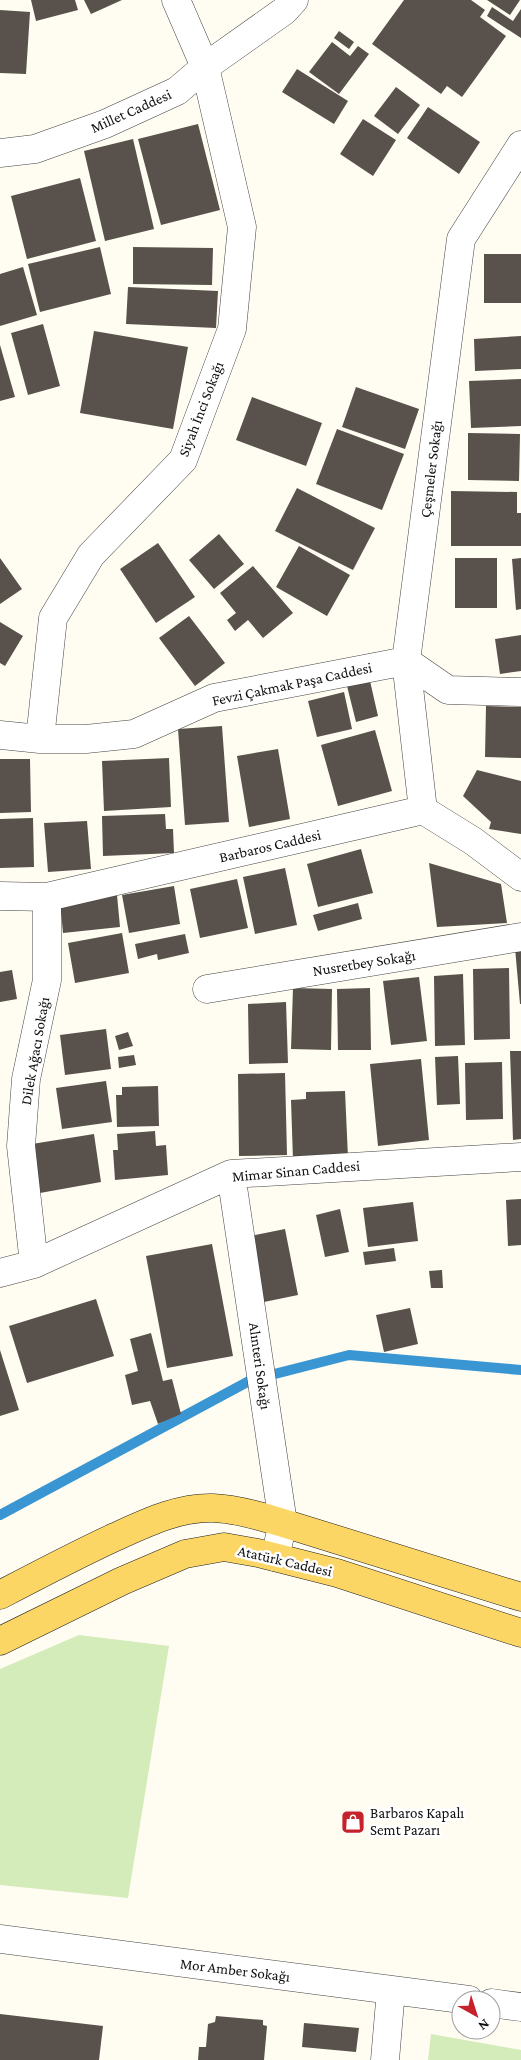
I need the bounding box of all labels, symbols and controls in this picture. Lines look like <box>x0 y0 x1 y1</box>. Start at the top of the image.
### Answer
street label: Millet Caddesi <box>88 86 174 136</box>
street label: Siyah İnci Sokağı <box>175 359 227 459</box>
street label: Çeşmeler Sokağı <box>417 419 446 519</box>
street label: Fevzi Çakmak Paşa Caddesi <box>210 659 374 710</box>
street label: Barbaros Caddesi <box>217 826 323 866</box>
street label: Nusretbey Sokağı <box>311 947 417 980</box>
street label: Dilek Ağacı Sokağı <box>18 996 53 1107</box>
street label: Mimar Sinan Caddesi <box>231 1157 361 1185</box>
street label: Alınteri Sokağı <box>245 1321 274 1411</box>
street label: Atatürk Caddesi <box>236 1542 334 1580</box>
place label: Barbaros Kapalı Semt Pazarı <box>370 1805 464 1838</box>
shop icon: Barbaros Kapalı Semt Pazarı <box>340 1809 366 1835</box>
street label: Mor Amber Sokağı <box>179 1955 291 1986</box>
north arrow <box>451 1990 501 2040</box>
text: N <box>475 2016 493 2035</box>

